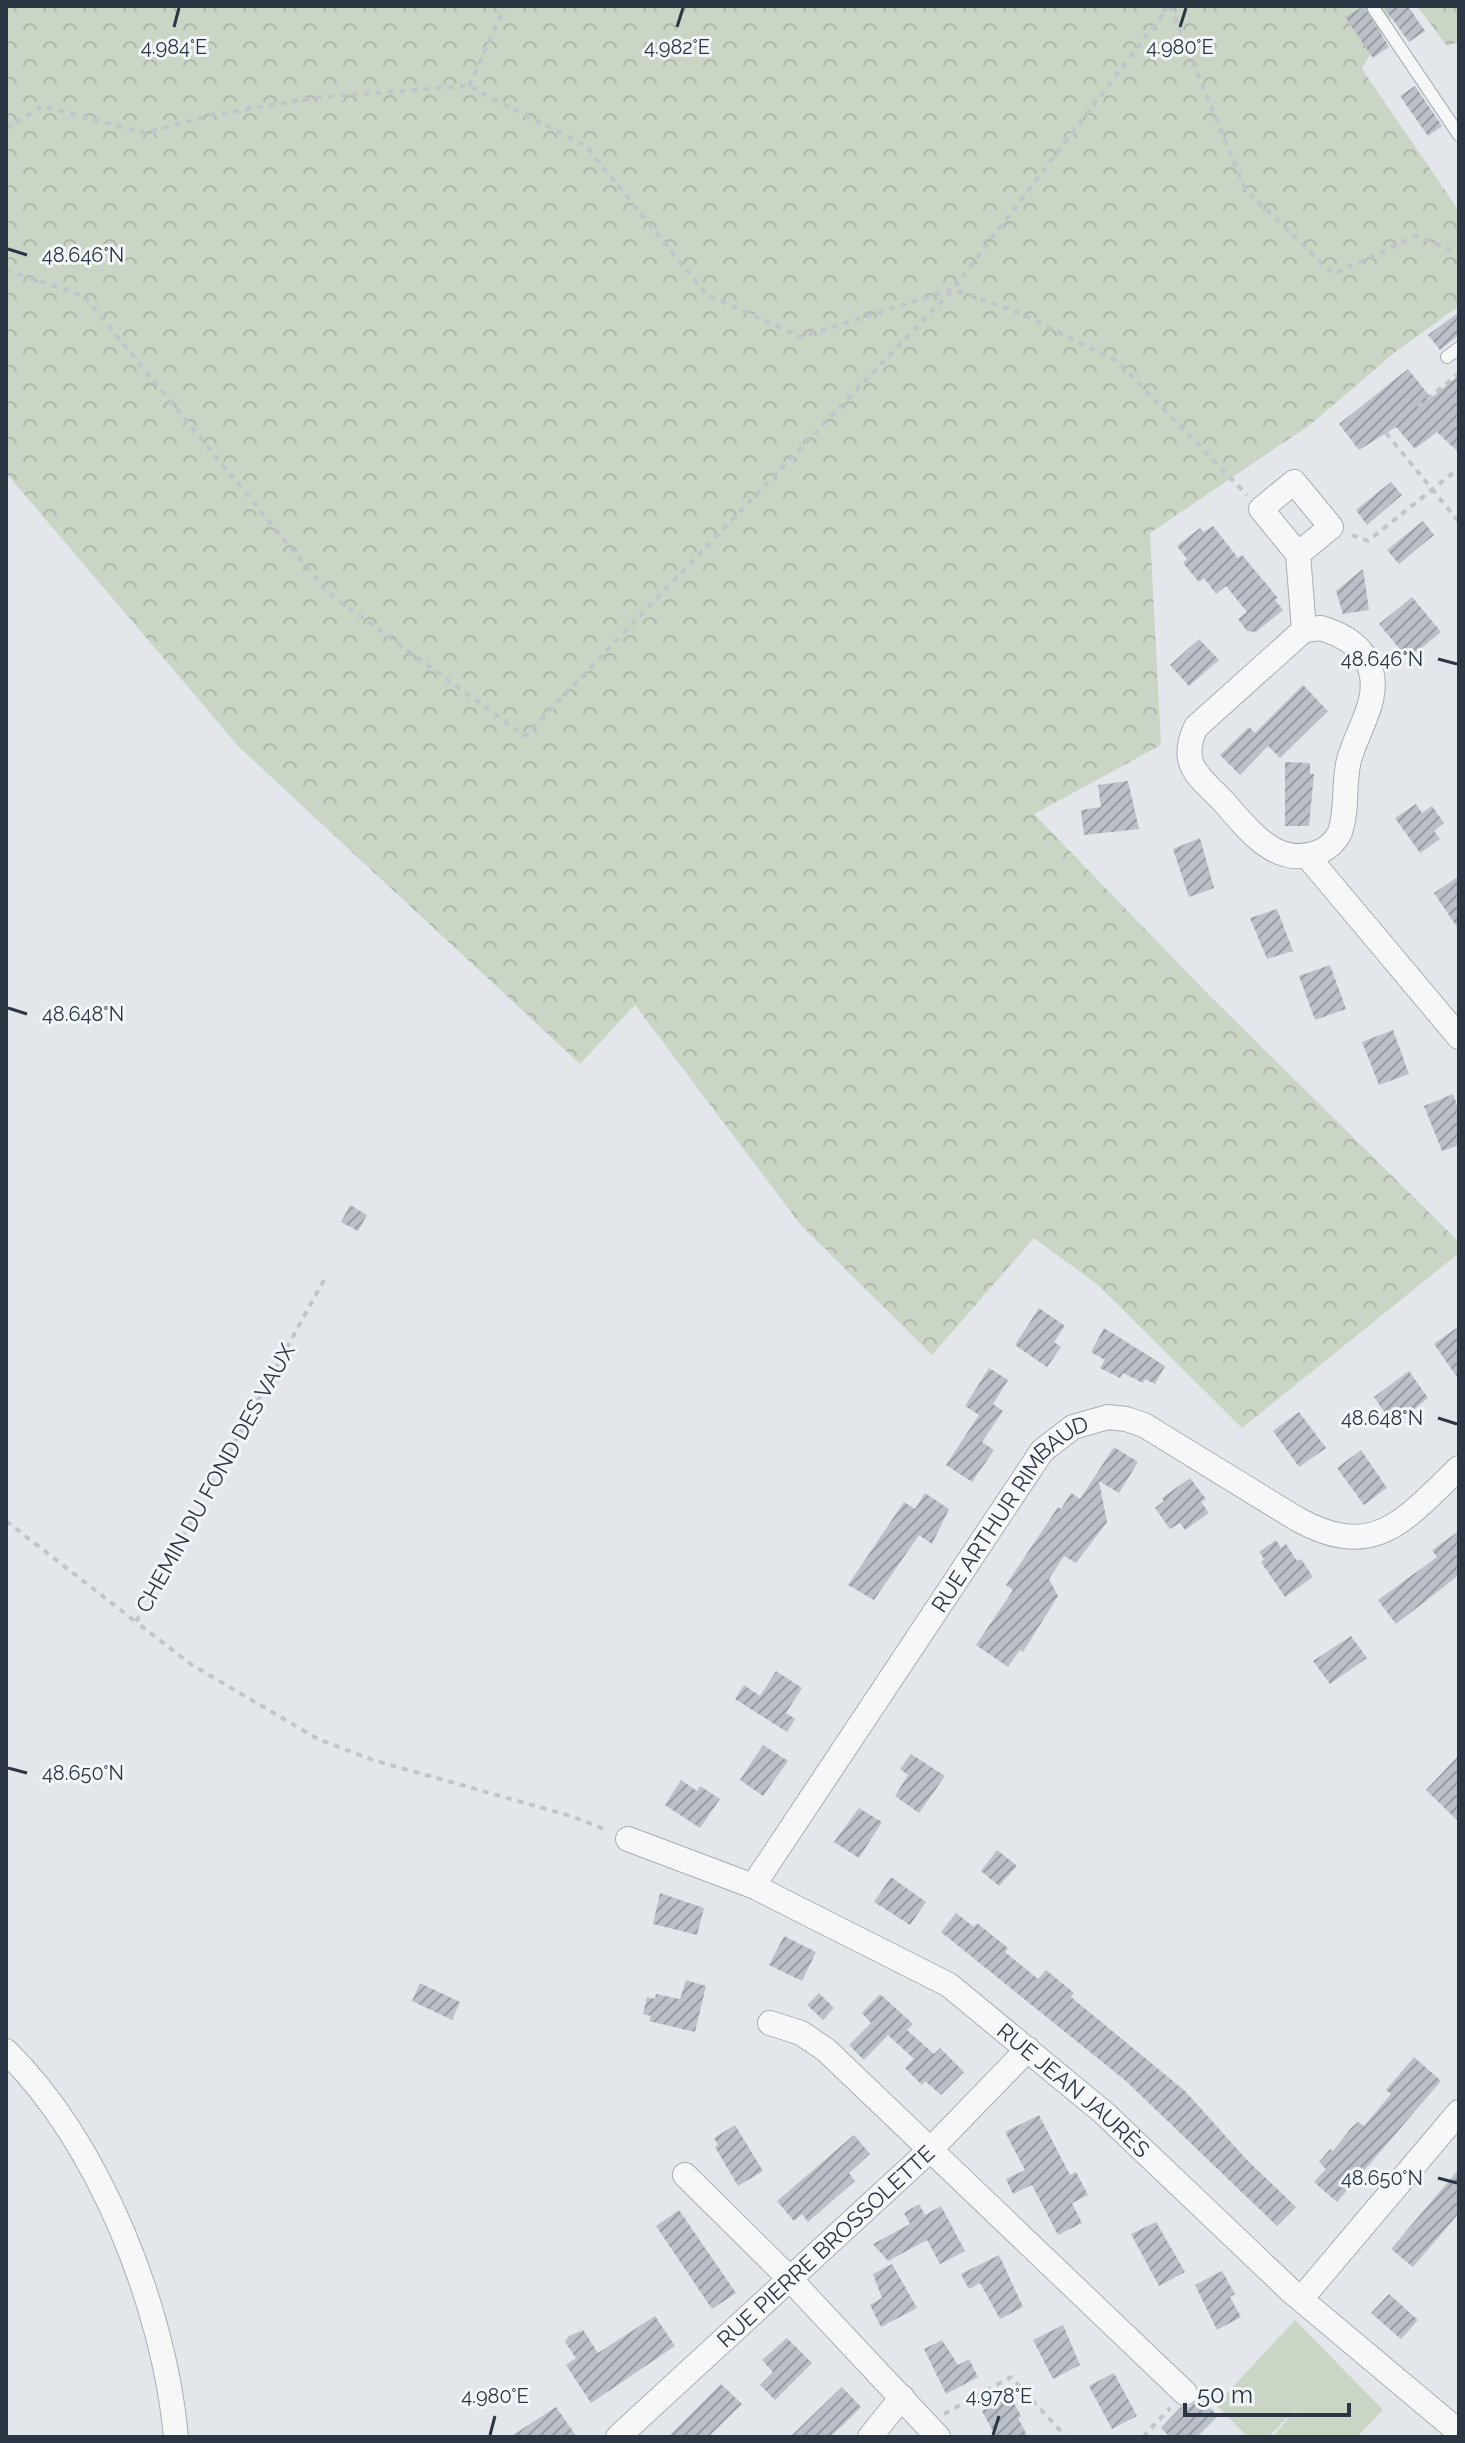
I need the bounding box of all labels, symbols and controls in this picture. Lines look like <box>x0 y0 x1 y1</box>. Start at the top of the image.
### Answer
text: 4.984°E <box>141 35 207 59</box>
text: 4.982°E <box>644 35 710 59</box>
text: 4.980°E <box>1146 35 1214 59</box>
text: 48.646°N <box>42 243 124 267</box>
text: 48.646°N <box>1341 647 1423 671</box>
text: 48.648°N <box>42 1002 124 1026</box>
street label: CHEMIN DU FOND DES VAUX <box>130 1339 300 1617</box>
text: 48.648°N <box>1341 1406 1423 1430</box>
street label: RUE ARTHUR RIMBAUD <box>926 1410 1091 1617</box>
text: 48.650°N <box>42 1761 124 1785</box>
street label: RUE JEAN JAURÈS <box>992 2017 1155 2162</box>
street label: RUE PIERRE BROSSOLETTE <box>712 2140 939 2352</box>
text: 48.650°N <box>1341 2166 1423 2190</box>
scale bar <box>1185 2367 1349 2417</box>
text: 50 m <box>1197 2380 1253 2409</box>
text: 4.980°E <box>461 2384 529 2408</box>
text: 4.978°E <box>966 2384 1032 2408</box>

